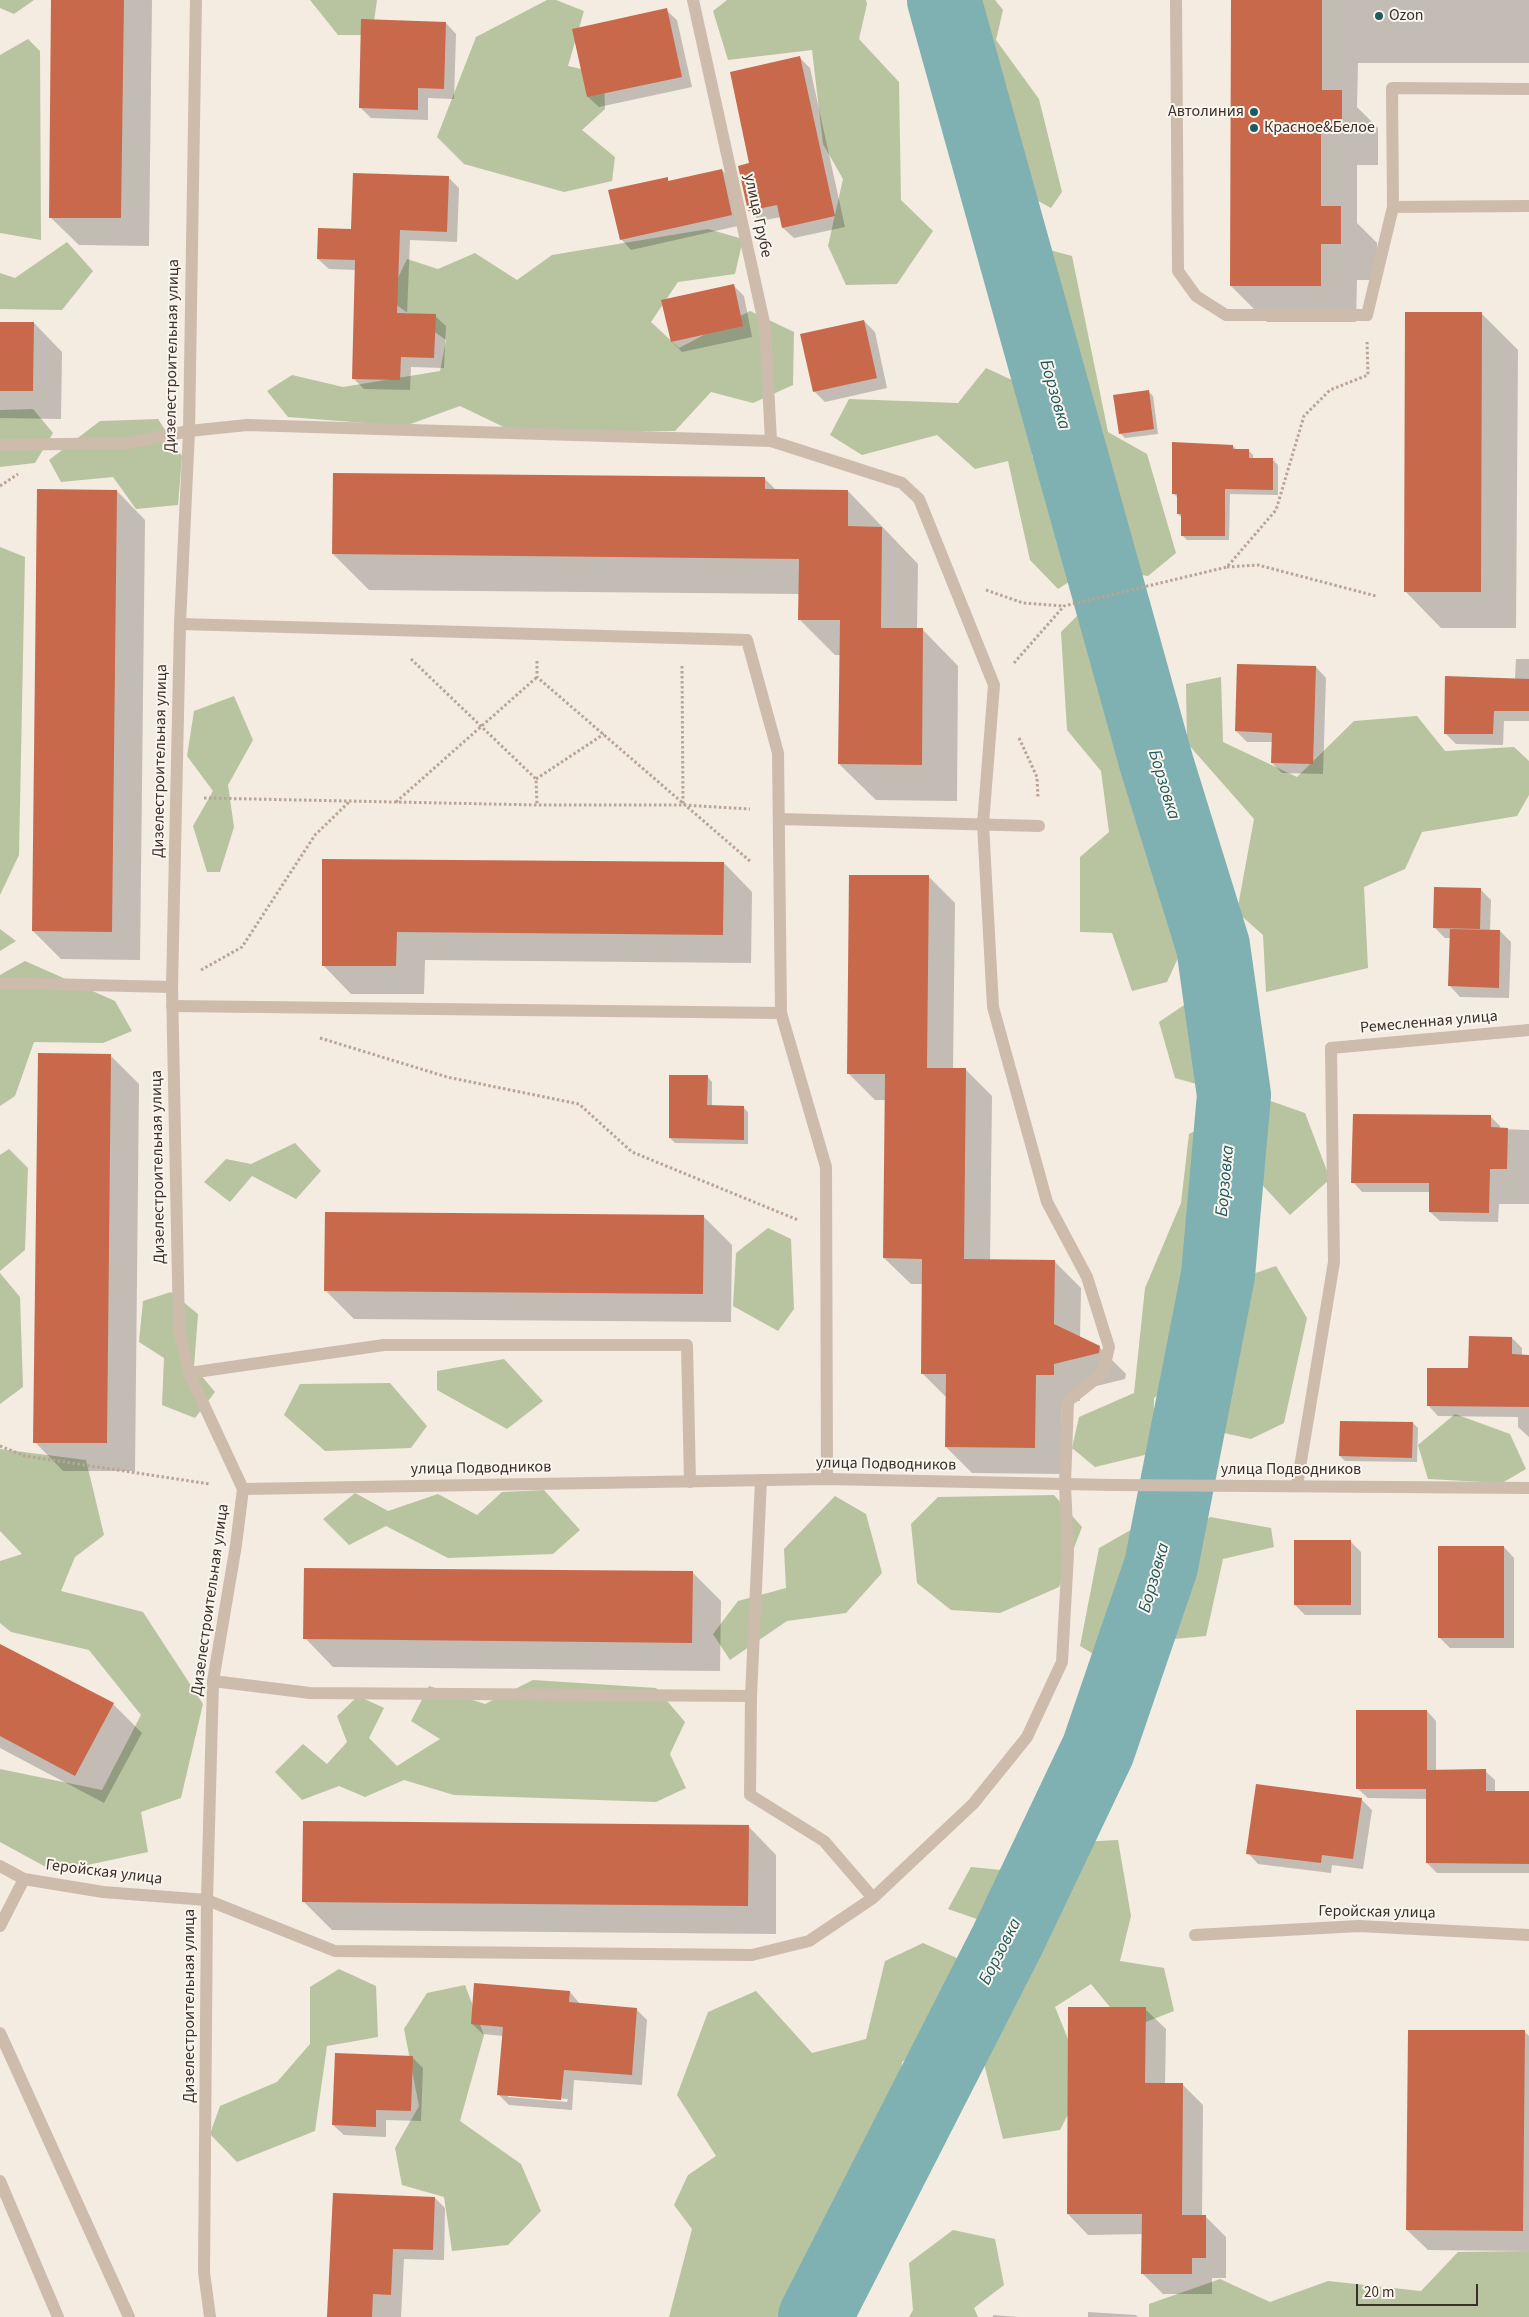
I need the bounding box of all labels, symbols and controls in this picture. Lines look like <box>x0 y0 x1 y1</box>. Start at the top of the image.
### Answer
place label: Ozon <box>1389 6 1424 26</box>
marker: Ozon <box>1373 10 1385 22</box>
place label: Автолиния <box>1168 102 1244 122</box>
marker: Автолиния <box>1248 106 1260 118</box>
place label: Красное&Белое <box>1264 118 1375 138</box>
marker: Красное&Белое <box>1248 122 1260 134</box>
street label: улица Грубе <box>739 172 775 260</box>
street label: Дизелестроительная улица <box>162 259 184 453</box>
water label: Борзовка <box>1034 358 1074 432</box>
street label: Дизелестроительная улица <box>150 664 172 858</box>
water label: Борзовка <box>1142 748 1184 822</box>
street label: Ремесленная улица <box>1359 1007 1499 1039</box>
street label: Дизелестроительная улица <box>148 1070 170 1264</box>
water label: Борзовка <box>1212 1144 1240 1218</box>
street label: улица Подводников <box>816 1454 956 1476</box>
street label: улица Подводников <box>411 1458 551 1480</box>
street label: улица Подводников <box>1221 1460 1361 1480</box>
street label: Дизелестроительная улица <box>188 1503 234 1697</box>
water label: Борзовка <box>1135 1541 1175 1615</box>
street label: Геройская улица <box>45 1856 163 1890</box>
street label: Геройская улица <box>1318 1902 1436 1924</box>
street label: Дизелестроительная улица <box>180 1909 200 2103</box>
water label: Борзовка <box>975 1915 1027 1989</box>
scale bar <box>1359 2274 1482 2306</box>
text: 20 m <box>1364 2282 1394 2303</box>

